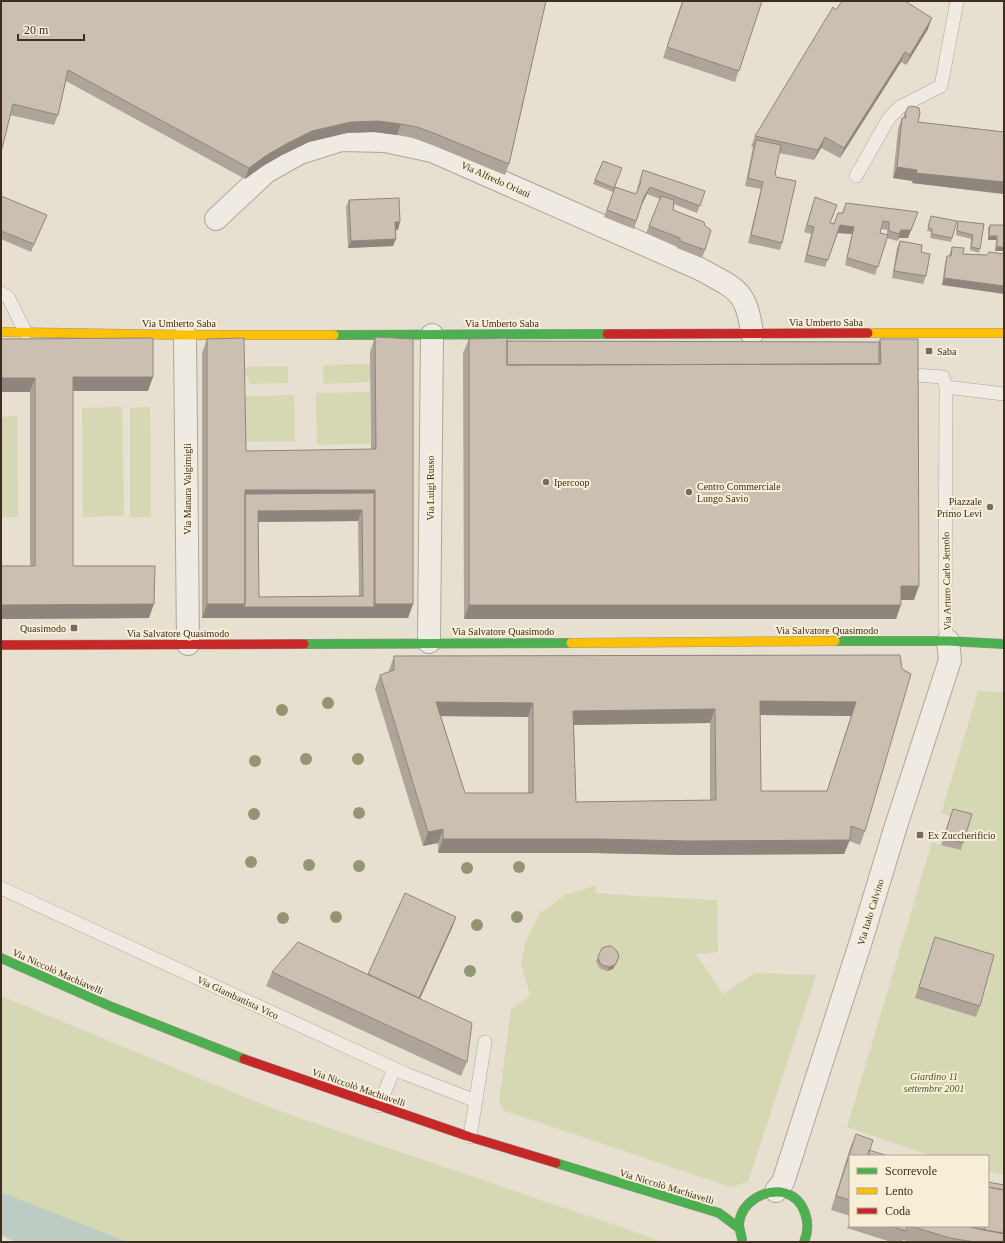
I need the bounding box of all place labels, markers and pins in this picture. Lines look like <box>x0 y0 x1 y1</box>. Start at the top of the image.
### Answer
marker: Saba <box>924 346 934 356</box>
place label: Saba <box>937 346 957 357</box>
marker: Ipercoop <box>541 477 551 487</box>
place label: Ipercoop <box>554 477 590 488</box>
place label: Centro Commerciale Lungo Savio <box>697 481 781 504</box>
marker: Centro Commerciale Lungo Savio <box>684 487 694 497</box>
place label: Piazzale Primo Levi <box>937 496 983 519</box>
marker: Piazzale Primo Levi <box>985 502 995 512</box>
place label: Quasimodo <box>20 623 66 634</box>
marker: Quasimodo <box>69 623 79 633</box>
marker: Ex Zuccherificio <box>915 830 925 840</box>
place label: Ex Zuccherificio <box>928 830 995 841</box>

